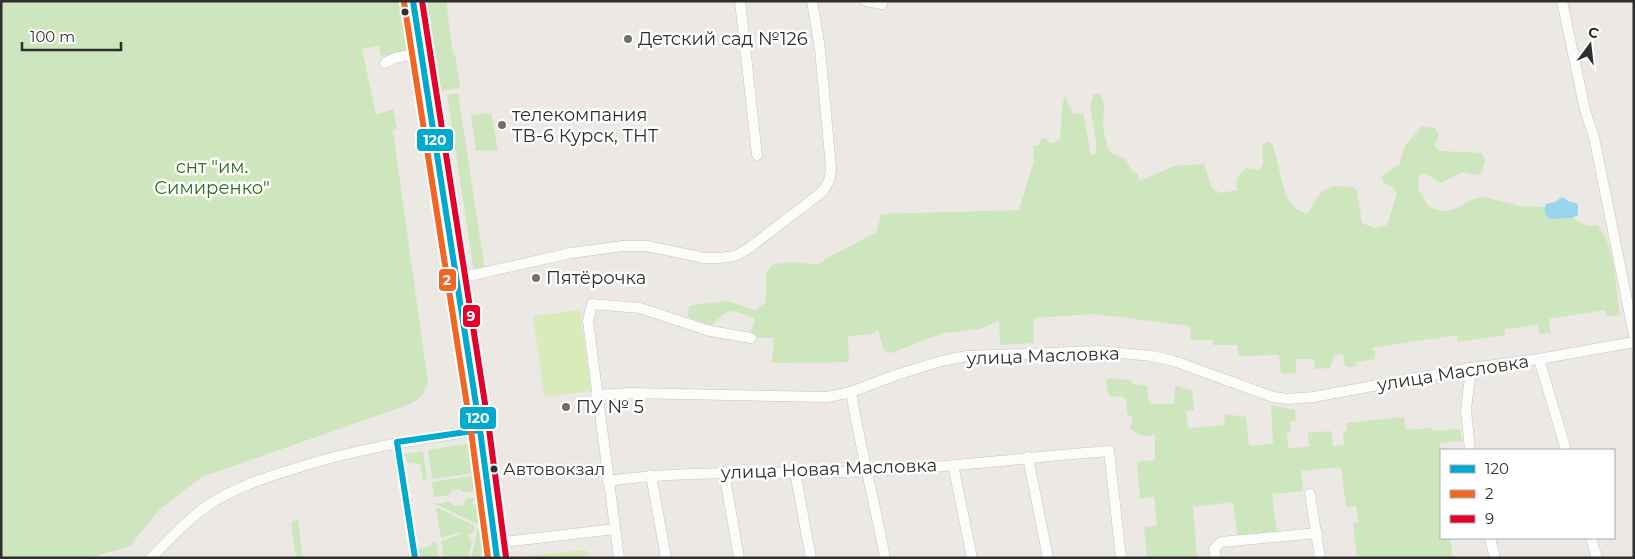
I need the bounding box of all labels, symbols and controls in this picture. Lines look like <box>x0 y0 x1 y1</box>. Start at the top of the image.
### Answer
unlabelled marker <box>400 7 410 17</box>
scale bar <box>22 20 121 52</box>
north arrow <box>1565 20 1615 70</box>
text: С <box>1586 22 1601 42</box>
text: 100 m <box>30 27 75 46</box>
place label: Детский сад №126 <box>638 28 808 50</box>
marker: Детский сад №126 <box>622 33 634 45</box>
place label: телекомпания ТВ-6 Курск, ТНТ <box>512 104 659 147</box>
marker: телекомпания ТВ-6 Курск, ТНТ <box>496 119 508 131</box>
line badge: 120 <box>416 128 454 152</box>
text: 120 <box>423 131 447 149</box>
park label: снт "им. Симиренко" <box>154 156 270 199</box>
place label: Пятёрочка <box>546 267 646 289</box>
line badge: 2 <box>438 268 457 292</box>
text: 2 <box>443 271 451 289</box>
marker: Пятёрочка <box>530 272 542 284</box>
line badge: 9 <box>462 304 481 328</box>
text: 9 <box>467 307 476 325</box>
street label: улица Масловка <box>965 342 1120 370</box>
street label: улица Масловка <box>1375 350 1530 396</box>
place label: ПУ № 5 <box>576 396 644 418</box>
marker: ПУ № 5 <box>560 401 572 413</box>
line badge: 120 <box>459 406 497 430</box>
text: 120 <box>466 409 490 427</box>
legend <box>1440 449 1615 539</box>
street label: улица Новая Масловка <box>719 454 938 484</box>
place label: Автовокзал <box>503 459 605 479</box>
text: 120 <box>1485 459 1509 478</box>
marker: Автовокзал <box>489 464 499 474</box>
text: 2 <box>1485 484 1494 503</box>
text: 9 <box>1485 509 1494 528</box>

